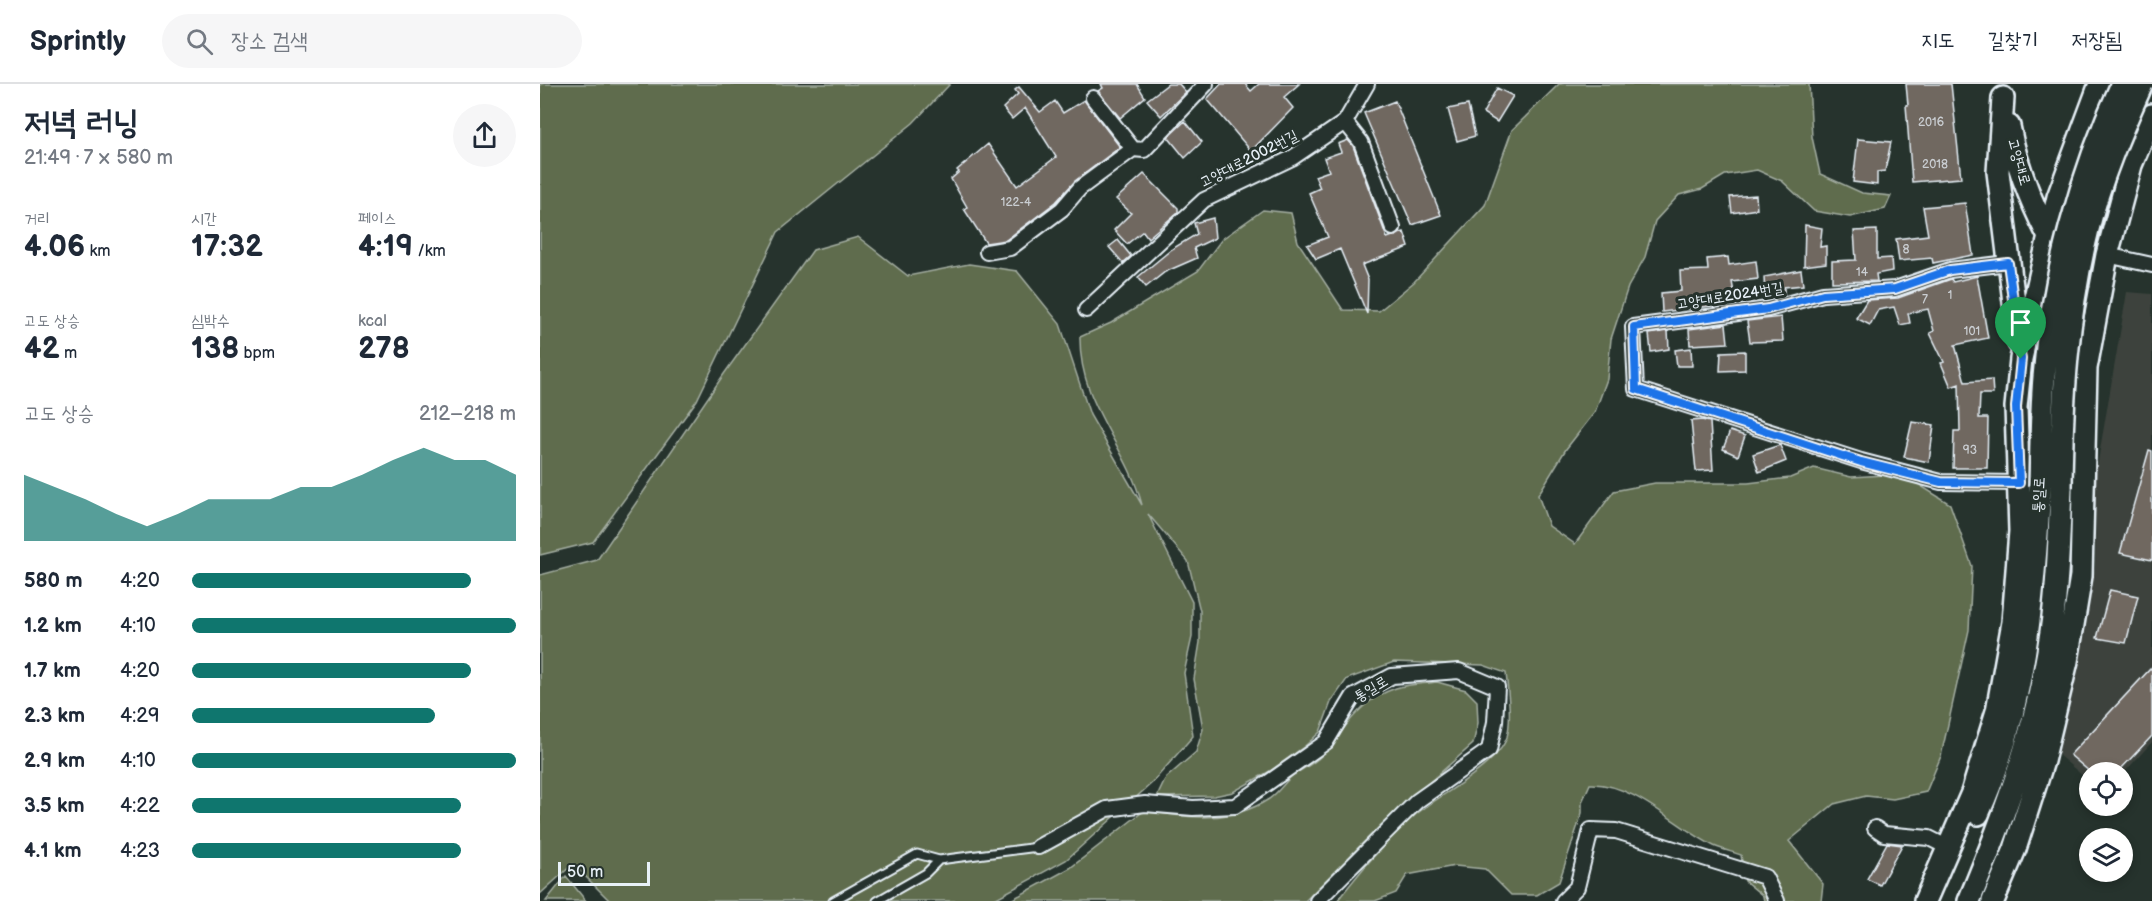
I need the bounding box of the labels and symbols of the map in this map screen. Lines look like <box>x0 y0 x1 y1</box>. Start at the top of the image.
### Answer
house number: 2016 <box>1918 115 1944 130</box>
street label: 고양대로2002번길 <box>1197 126 1301 192</box>
street label: 고양대로 <box>2003 136 2035 188</box>
house number: 2018 <box>1922 157 1948 172</box>
house number: 122-4 <box>1001 195 1032 210</box>
house number: 8 <box>1903 242 1910 257</box>
house number: 14 <box>1856 265 1869 280</box>
street label: 고양대로2024번길 <box>1675 278 1785 314</box>
house number: 1 <box>1948 288 1952 303</box>
house number: 7 <box>1922 292 1928 307</box>
pin <box>1995 297 2046 359</box>
house number: 101 <box>1964 324 1980 339</box>
house number: 93 <box>1963 443 1977 458</box>
street label: 통일로 <box>2029 476 2049 514</box>
street label: 통일로 <box>1351 672 1391 706</box>
scale bar <box>558 859 650 886</box>

